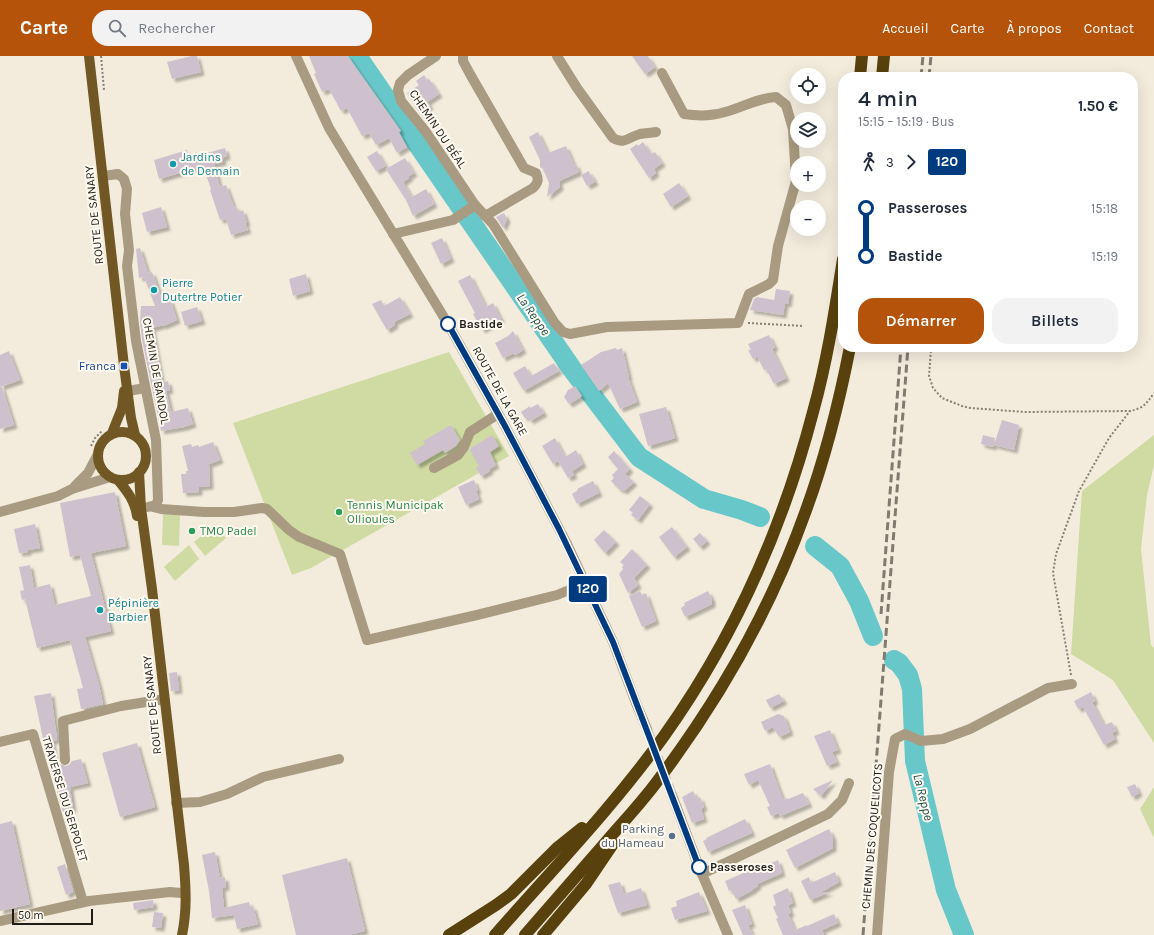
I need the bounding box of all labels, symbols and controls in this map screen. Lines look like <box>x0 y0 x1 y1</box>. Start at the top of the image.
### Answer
search box <box>92 10 372 46</box>
text: Carte <box>20 17 68 39</box>
icon: search <box>106 17 128 39</box>
text: Rechercher <box>138 19 215 37</box>
text: Accueil <box>882 20 929 37</box>
text: Carte <box>951 20 984 37</box>
text: À propos <box>1006 20 1062 37</box>
text: Contact <box>1084 20 1134 37</box>
map controls <box>790 68 826 236</box>
button: locate <box>790 68 826 104</box>
street label: CHEMIN DU BÉAL <box>406 86 471 171</box>
text: 4 min <box>858 86 918 112</box>
text: 1.50 € <box>1078 97 1118 115</box>
button: layers <box>790 112 826 148</box>
text: 15:15 – 15:19 · Bus <box>858 114 954 129</box>
place label: Jardins de Demain <box>181 150 240 178</box>
icon: walk <box>858 151 880 173</box>
icon: forward <box>900 151 922 173</box>
text: 120 <box>936 153 958 170</box>
text: 3 <box>886 155 894 170</box>
button: + <box>790 156 826 192</box>
marker: Jardins de Demain <box>168 159 178 169</box>
street label: ROUTE DE SANARY <box>82 165 106 265</box>
text: Passeroses <box>888 199 967 217</box>
button: − <box>790 200 826 236</box>
text: 15:18 <box>1091 201 1118 216</box>
text: Bastide <box>888 247 942 265</box>
text: 15:19 <box>1092 249 1118 264</box>
place label: Pierre Dutertre Potier <box>162 276 243 304</box>
marker: Pierre Dutertre Potier <box>149 285 159 295</box>
water label: La Reppe <box>514 290 553 338</box>
button: Démarrer <box>858 298 984 344</box>
button: Billets <box>992 298 1118 344</box>
marker: Bastide <box>440 316 456 332</box>
street label: CHEMIN DE BANDOL <box>140 317 172 426</box>
place label: Bastide <box>459 317 503 331</box>
street label: ROUTE DE LA GARE <box>470 344 530 438</box>
place label: Franca <box>79 359 116 373</box>
marker: Franca <box>119 361 129 371</box>
place label: Tennis Municipak Ollioules <box>347 498 444 526</box>
marker: Tennis Municipak Ollioules <box>334 507 344 517</box>
place label: TMO Padel <box>200 524 257 538</box>
marker: TMO Padel <box>187 526 197 536</box>
line badge: 120 <box>565 576 611 602</box>
text: 120 <box>577 580 599 597</box>
place label: Pépinière Barbier <box>108 596 159 624</box>
marker: Pépinière Barbier <box>95 605 105 615</box>
street label: ROUTE DE SANARY <box>140 655 164 755</box>
street label: TRAVERSE DU SERPOLET <box>39 735 91 863</box>
street label: CHEMIN DES COQUELICOTS <box>859 763 885 909</box>
water label: La Reppe <box>910 772 937 822</box>
place label: Parking du Hameau <box>601 822 664 850</box>
marker: Parking du Hameau <box>667 831 677 841</box>
marker: Passeroses <box>691 859 707 875</box>
place label: Passeroses <box>710 860 774 874</box>
scale bar <box>12 907 93 926</box>
text: 50 m <box>18 909 44 922</box>

